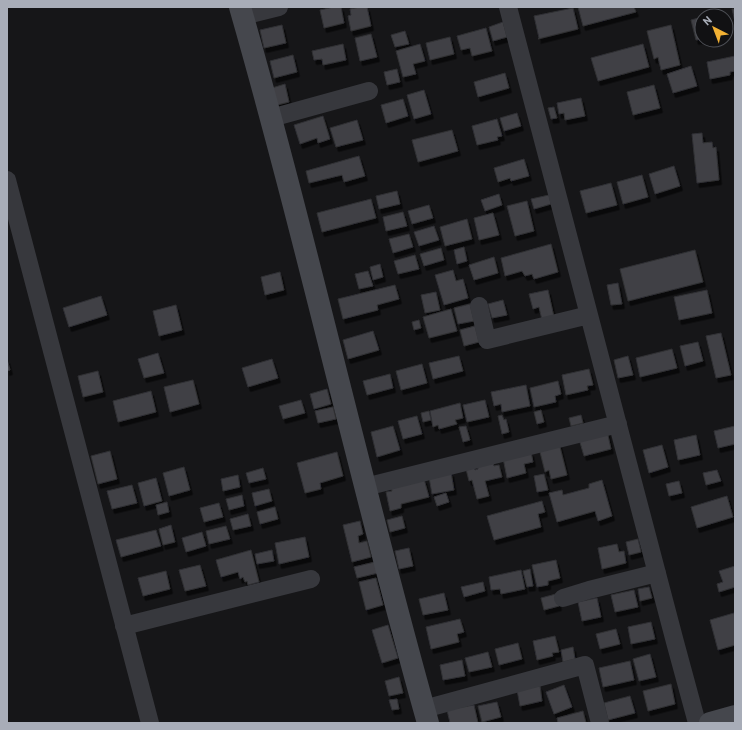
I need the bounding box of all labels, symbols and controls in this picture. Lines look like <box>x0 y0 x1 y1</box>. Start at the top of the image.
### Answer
north arrow <box>694 8 734 48</box>
text: N <box>700 13 714 27</box>

